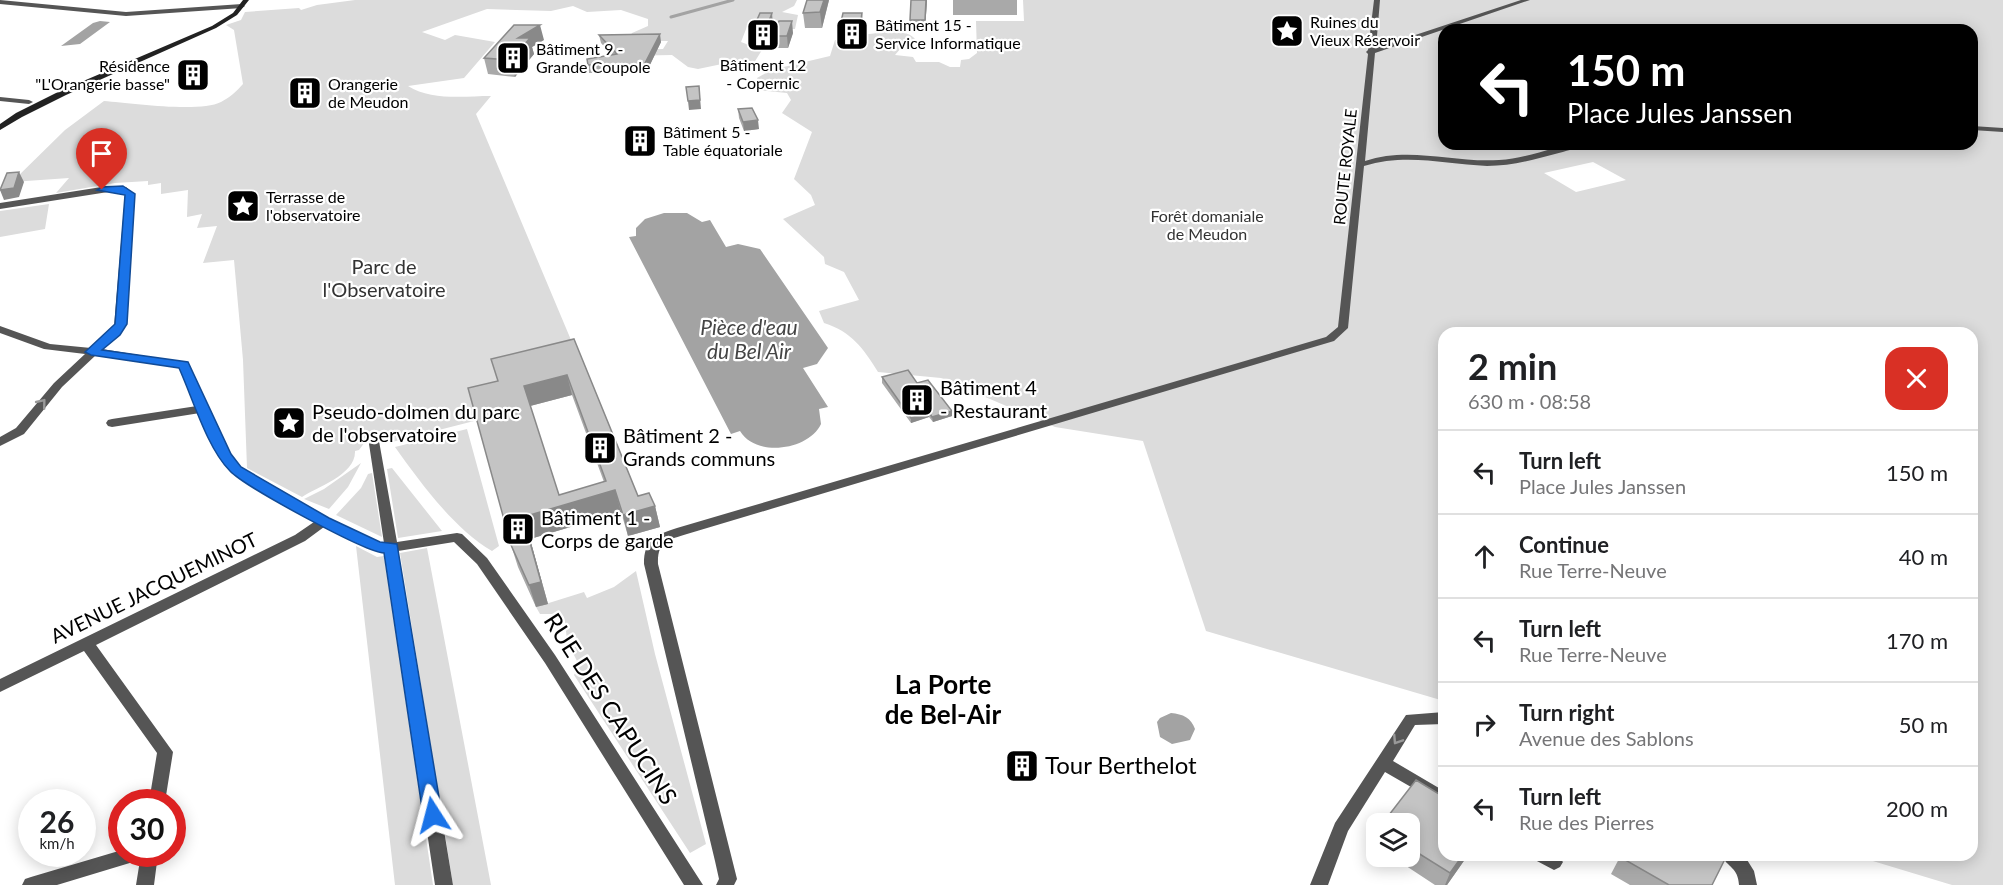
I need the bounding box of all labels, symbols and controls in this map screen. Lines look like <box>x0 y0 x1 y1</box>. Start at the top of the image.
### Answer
place label: Ruines du Vieux Réservoir <box>1310 12 1420 49</box>
place icon: Ruines du Vieux Réservoir <box>1269 13 1305 49</box>
place label: Bâtiment 15 - Service Informatique <box>875 15 1021 52</box>
building icon: Bâtiment 15 - Service Informatique <box>834 16 870 52</box>
building icon: Bâtiment 12 - Copernic <box>745 17 781 53</box>
place label: Bâtiment 9 - Grande Coupole <box>536 39 650 76</box>
building icon: Bâtiment 9 - Grande Coupole <box>495 40 531 76</box>
text: 150 m <box>1567 45 1685 95</box>
icon: left <box>1468 48 1546 126</box>
place label: Bâtiment 12 - Copernic <box>720 55 806 92</box>
place label: Résidence "L'Orangerie basse" <box>35 56 170 93</box>
building icon: Résidence "L'Orangerie basse" <box>175 57 211 93</box>
place label: Orangerie de Meudon <box>328 74 408 111</box>
building icon: Orangerie de Meudon <box>287 75 323 111</box>
text: Place Jules Janssen <box>1567 96 1793 129</box>
street label: ROUTE ROYALE <box>1329 108 1360 226</box>
place label: Bâtiment 5 - Table équatoriale <box>663 122 783 159</box>
building icon: Bâtiment 5 - Table équatoriale <box>622 123 658 159</box>
pin <box>76 128 127 190</box>
icon: arrive <box>85 137 118 170</box>
place label: Terrasse de l'observatoire <box>266 187 360 224</box>
place icon: Terrasse de l'observatoire <box>225 188 261 224</box>
park label: Forêt domaniale de Meudon <box>1150 206 1264 243</box>
park label: Parc de l'Observatoire <box>323 254 445 301</box>
water label: Pièce d'eau du Bel Air <box>700 314 798 363</box>
text: 2 min <box>1468 344 1557 388</box>
button: close <box>1885 347 1948 410</box>
place label: Bâtiment 4 - Restaurant <box>940 375 1047 422</box>
building icon: Bâtiment 4 - Restaurant <box>899 382 935 418</box>
text: 630 m · 08:58 <box>1468 389 1591 413</box>
one-way arrow <box>35 399 46 410</box>
place label: Pseudo-dolmen du parc de l'observatoire <box>312 399 520 446</box>
place icon: Pseudo-dolmen du parc de l'observatoire <box>271 405 307 441</box>
place label: Bâtiment 2 - Grands communs <box>623 423 775 470</box>
building icon: Bâtiment 2 - Grands communs <box>582 430 618 466</box>
text: Turn left <box>1519 447 1601 474</box>
icon: left <box>1468 456 1501 489</box>
text: 150 m <box>1886 459 1948 486</box>
text: Place Jules Janssen <box>1519 474 1686 498</box>
place label: Bâtiment 1 - Corps de garde <box>541 505 674 552</box>
building icon: Bâtiment 1 - Corps de garde <box>500 511 536 547</box>
street label: AVENUE JACQUEMINOT <box>46 526 261 648</box>
text: Continue <box>1519 531 1609 558</box>
icon: ahead <box>1468 540 1501 573</box>
text: 40 m <box>1899 543 1948 570</box>
text: Rue Terre-Neuve <box>1519 558 1667 582</box>
street label: RUE DES CAPUCINS <box>539 607 684 809</box>
text: Turn left <box>1519 615 1601 642</box>
icon: left <box>1468 624 1501 657</box>
text: 170 m <box>1886 627 1948 654</box>
text: Rue Terre-Neuve <box>1519 642 1667 666</box>
district label: La Porte de Bel-Air <box>885 668 1001 730</box>
text: Turn right <box>1519 699 1614 726</box>
icon: right <box>1468 708 1501 741</box>
text: 50 m <box>1899 711 1948 738</box>
text: Avenue des Sablons <box>1519 726 1694 750</box>
one-way arrow <box>1393 734 1405 744</box>
building icon: Tour Berthelot <box>1004 748 1040 784</box>
place label: Tour Berthelot <box>1045 750 1197 779</box>
position arrow <box>401 783 465 847</box>
text: Turn left <box>1519 783 1601 810</box>
speed limit sign: 30 <box>108 789 186 867</box>
icon: left <box>1468 792 1501 825</box>
text: 200 m <box>1886 795 1948 822</box>
text: 26 <box>40 803 74 839</box>
text: Rue des Pierres <box>1519 810 1654 834</box>
map controls <box>1366 813 1420 867</box>
button: layers <box>1366 813 1420 867</box>
text: km/h <box>39 834 75 852</box>

